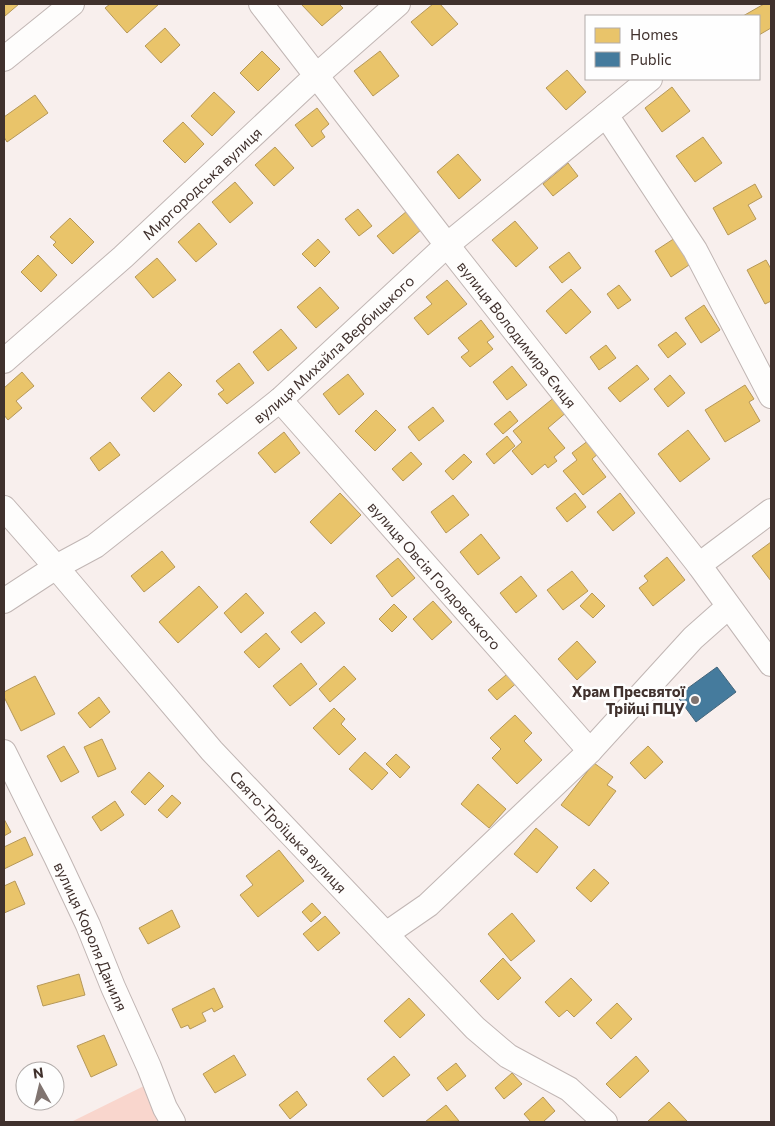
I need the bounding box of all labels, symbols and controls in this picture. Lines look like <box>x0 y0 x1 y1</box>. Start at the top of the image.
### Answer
legend <box>585 15 760 80</box>
text: Homes <box>630 25 678 43</box>
text: Public <box>630 50 672 68</box>
street label: Миргородська вулиця <box>138 123 265 243</box>
street label: вулиця Володимира Ємця <box>454 257 581 411</box>
street label: вулиця Михайла Вербицького <box>249 271 418 427</box>
street label: вулиця Овсія Голдовського <box>365 497 505 653</box>
place label: Храм Пресвятої Трійці ПЦУ <box>572 682 686 717</box>
marker: Храм Пресвятої Трійці ПЦУ <box>689 694 701 706</box>
street label: Свято-Троїцька вулиця <box>226 767 351 896</box>
street label: вулиця Короля Даниля <box>51 859 132 1014</box>
north arrow <box>15 1061 65 1111</box>
text: N <box>32 1063 45 1082</box>

